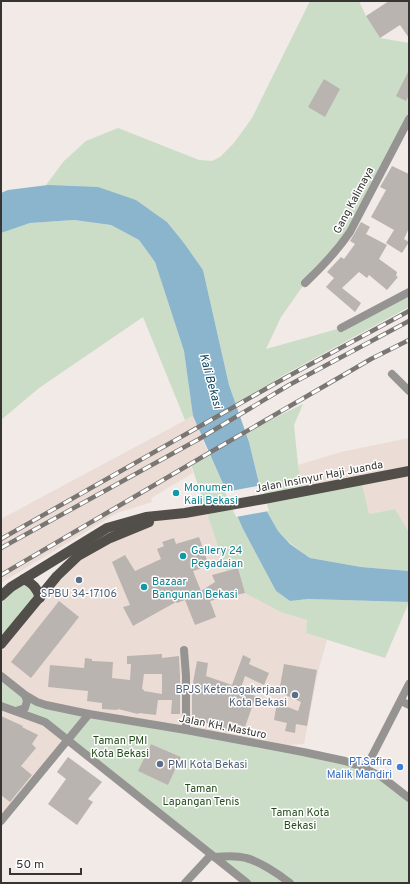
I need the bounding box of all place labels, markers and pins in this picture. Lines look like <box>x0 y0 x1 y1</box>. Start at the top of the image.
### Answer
place label: Monumen Kali Bekasi <box>184 481 238 508</box>
marker: Monumen Kali Bekasi <box>171 488 181 498</box>
place label: Gallery 24 Pegadaian <box>191 544 243 571</box>
marker: Gallery 24 Pegadaian <box>178 551 188 561</box>
marker: SPBU 34-17106 <box>74 575 84 585</box>
place label: Bazaar Bangunan Bekasi <box>152 575 238 602</box>
marker: Bazaar Bangunan Bekasi <box>139 582 149 592</box>
place label: SPBU 34-17106 <box>41 587 117 601</box>
place label: BPJS Ketenagakerjaan Kota Bekasi <box>175 683 287 710</box>
marker: BPJS Ketenagakerjaan Kota Bekasi <box>290 690 300 700</box>
place label: PT.Safira Malik Mandiri <box>327 755 392 782</box>
place label: PMI Kota Bekasi <box>168 758 247 772</box>
marker: PMI Kota Bekasi <box>155 759 165 769</box>
marker: PT.Safira Malik Mandiri <box>395 762 405 772</box>

